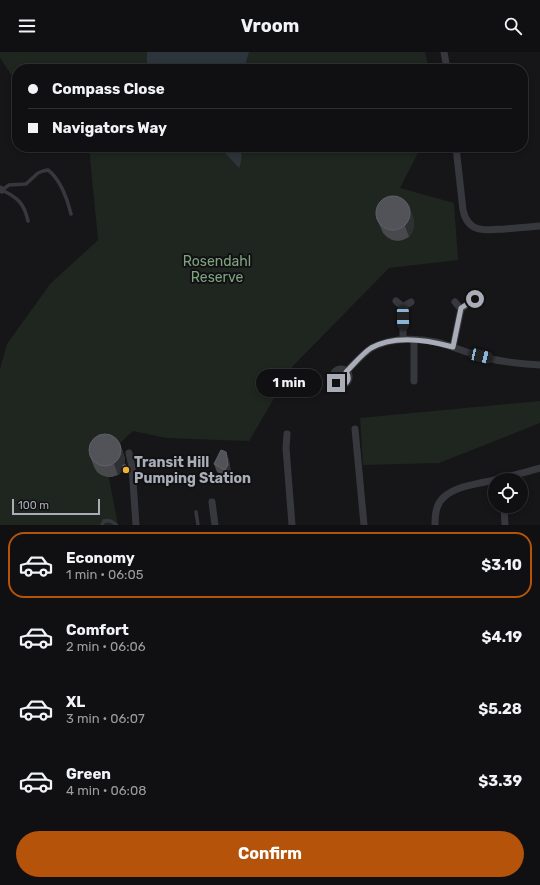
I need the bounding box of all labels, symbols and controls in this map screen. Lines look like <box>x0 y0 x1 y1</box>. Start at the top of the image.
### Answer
icon: menu <box>16 15 38 37</box>
text: Vroom <box>241 15 299 37</box>
icon: search <box>502 15 524 37</box>
text: Compass Close <box>52 80 165 98</box>
text: Navigators Way <box>52 119 167 137</box>
park label: Rosendahl Reserve <box>183 253 251 286</box>
route start <box>466 290 484 308</box>
car <box>397 306 409 330</box>
car <box>468 347 494 365</box>
callout: 1 min <box>256 369 322 397</box>
route end <box>327 374 345 392</box>
text: 1 min <box>272 375 306 390</box>
place label: Transit Hill Pumping Station <box>134 454 251 487</box>
marker: Transit Hill Pumping Station <box>121 465 131 475</box>
map controls <box>488 473 528 513</box>
button: locate <box>488 473 528 513</box>
scale bar <box>12 497 100 516</box>
text: 100 m <box>18 499 49 512</box>
icon: car <box>18 547 54 583</box>
text: Economy <box>66 549 135 567</box>
text: $3.10 <box>481 556 522 574</box>
text: 1 min · 06:05 <box>66 567 143 582</box>
icon: car <box>18 619 54 655</box>
text: Comfort <box>66 621 129 639</box>
text: $4.19 <box>481 628 522 646</box>
text: 2 min · 06:06 <box>66 639 146 654</box>
icon: car <box>18 691 54 727</box>
text: XL <box>66 693 85 711</box>
text: $5.28 <box>478 700 522 718</box>
text: 3 min · 06:07 <box>66 711 145 726</box>
icon: car <box>18 763 54 799</box>
text: Green <box>66 765 111 783</box>
text: $3.39 <box>478 772 522 790</box>
text: 4 min · 06:08 <box>66 783 146 798</box>
button: Confirm <box>16 831 524 877</box>

